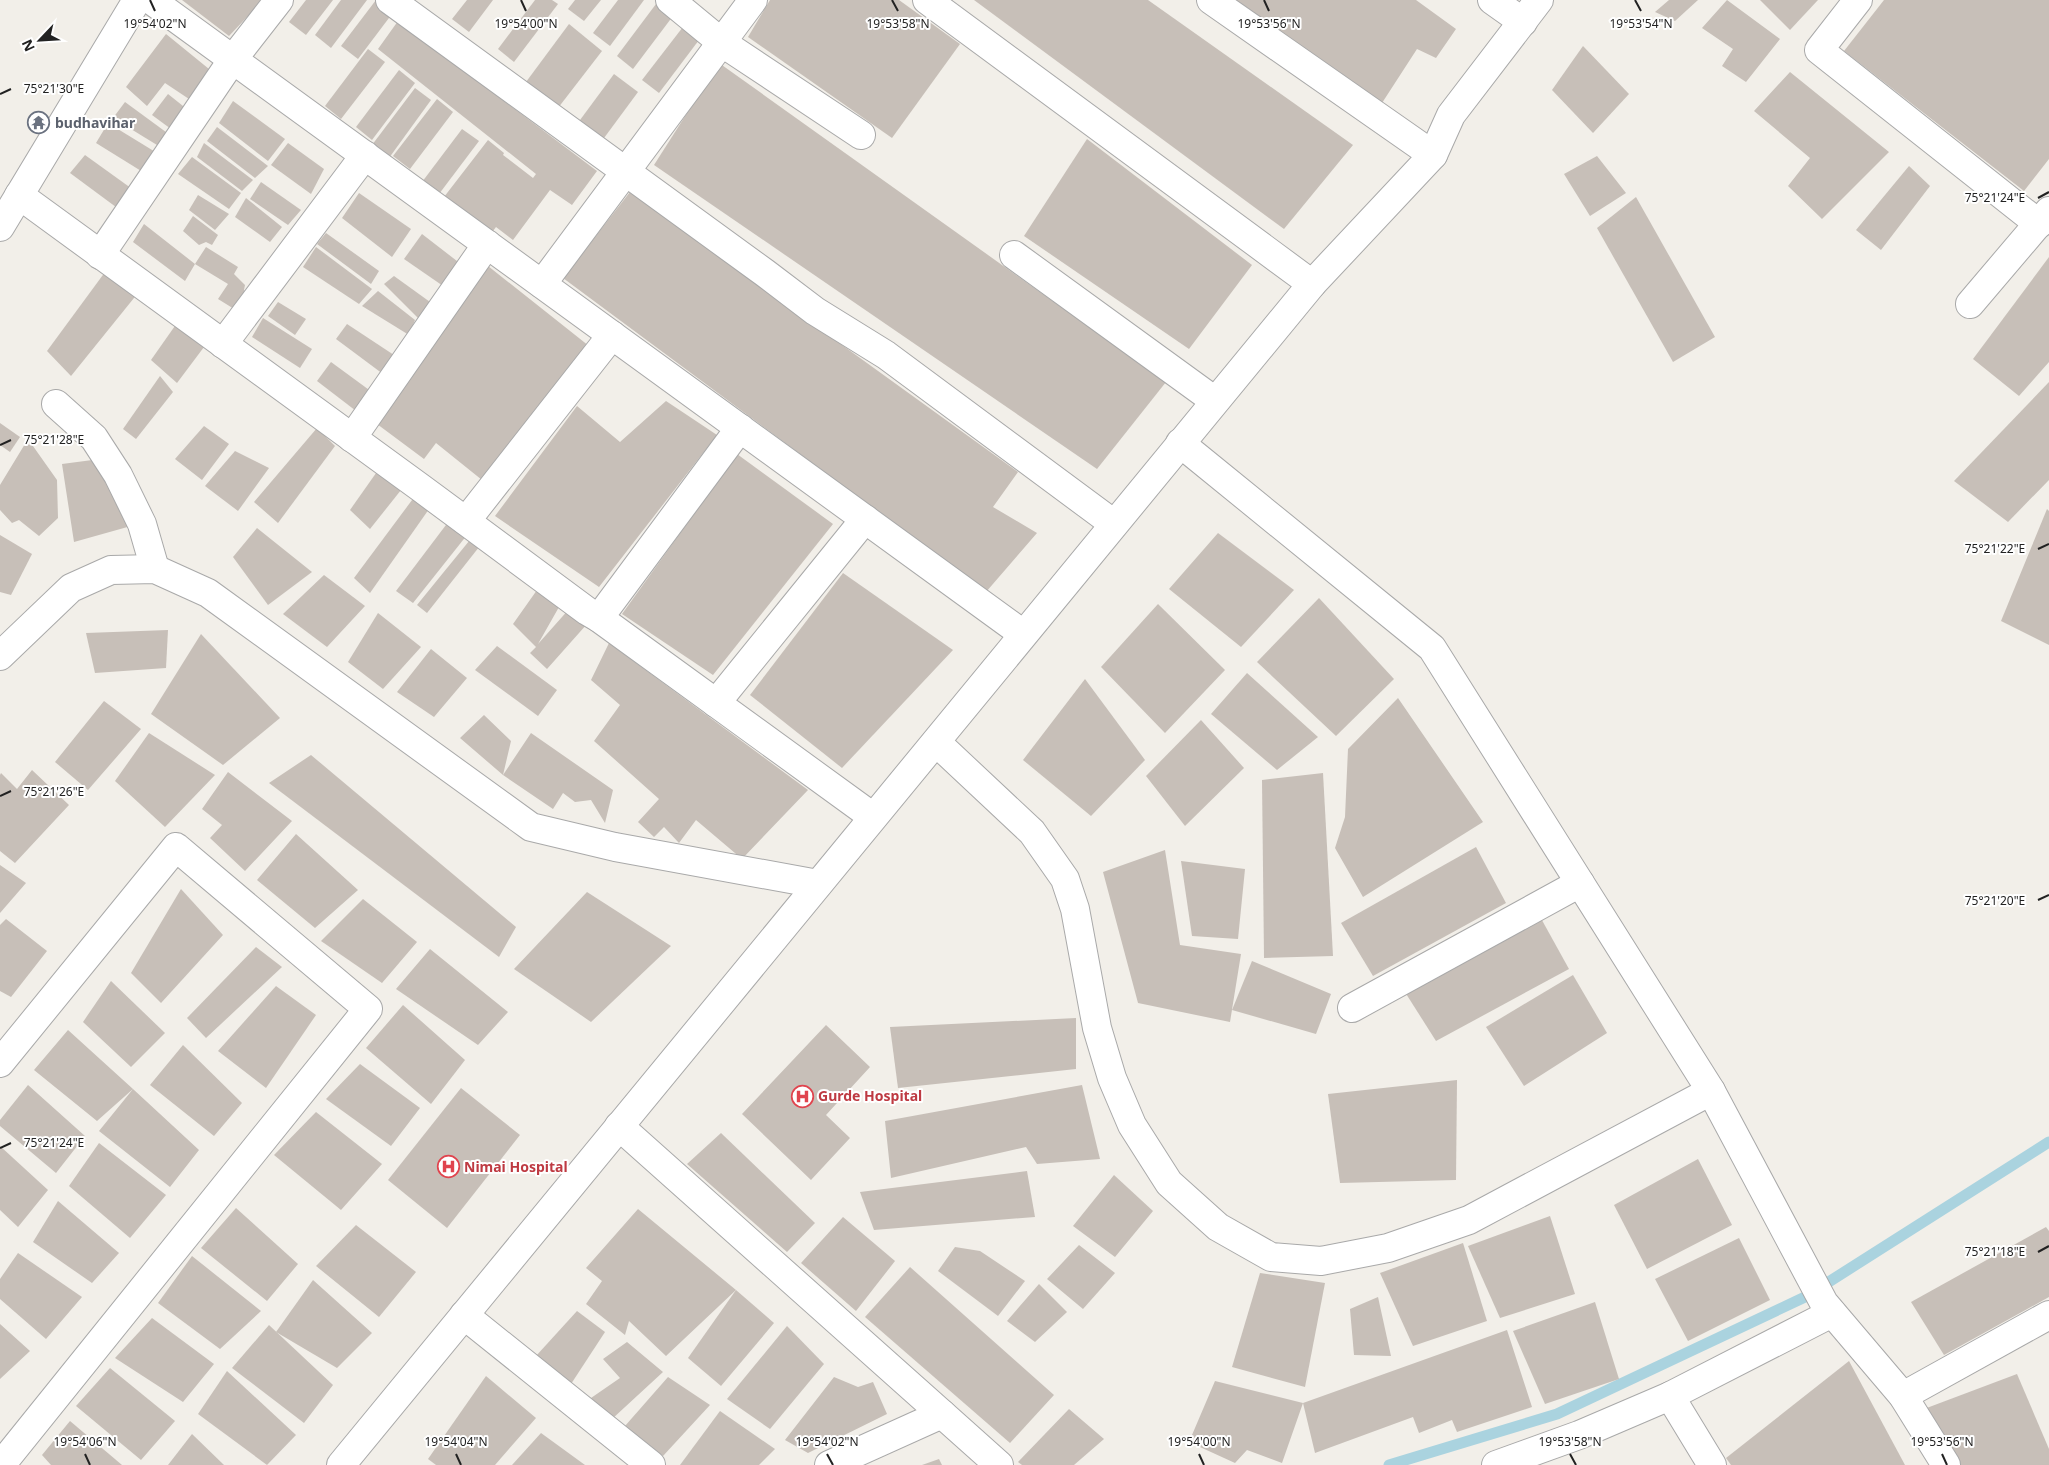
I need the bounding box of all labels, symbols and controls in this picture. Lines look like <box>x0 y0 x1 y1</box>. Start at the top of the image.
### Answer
north arrow <box>15 15 65 65</box>
text: 19°54'02"N <box>123 15 187 32</box>
text: 19°54'00"N <box>494 15 558 32</box>
text: 19°53'58"N <box>866 15 930 32</box>
text: 19°53'56"N <box>1237 15 1301 32</box>
text: 19°53'54"N <box>1609 15 1673 32</box>
text: N <box>17 37 39 55</box>
text: 75°21'30"E <box>24 80 84 97</box>
temple icon: budhavihar <box>27 111 51 135</box>
place label: budhavihar <box>55 113 136 132</box>
text: 75°21'24"E <box>1965 189 2025 206</box>
text: 75°21'28"E <box>24 431 84 448</box>
text: 75°21'22"E <box>1965 540 2025 557</box>
text: 75°21'26"E <box>24 783 84 800</box>
text: 75°21'20"E <box>1965 892 2025 909</box>
hospital icon: Gurde Hospital <box>790 1084 814 1108</box>
place label: Gurde Hospital <box>818 1086 922 1105</box>
text: 75°21'24"E <box>24 1134 84 1151</box>
hospital icon: Nimai Hospital <box>436 1155 460 1179</box>
place label: Nimai Hospital <box>464 1157 568 1176</box>
text: 75°21'18"E <box>1965 1243 2025 1260</box>
text: 19°54'06"N <box>53 1433 117 1450</box>
text: 19°54'04"N <box>424 1433 488 1450</box>
text: 19°54'02"N <box>795 1433 859 1450</box>
text: 19°54'00"N <box>1167 1433 1231 1450</box>
text: 19°53'58"N <box>1538 1433 1602 1450</box>
text: 19°53'56"N <box>1910 1433 1974 1450</box>

